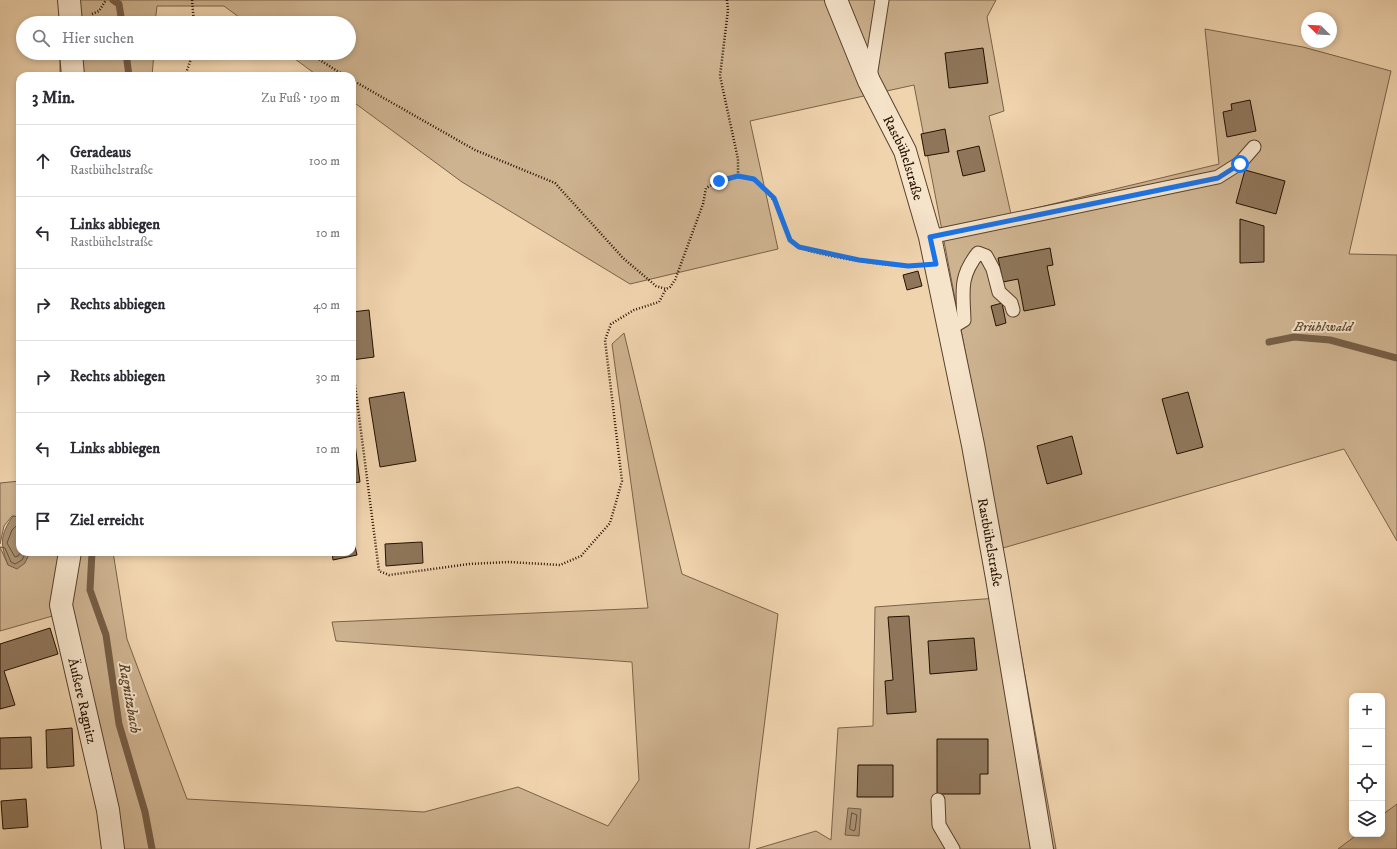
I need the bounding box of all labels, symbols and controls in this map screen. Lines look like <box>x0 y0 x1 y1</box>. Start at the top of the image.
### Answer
north arrow <box>1301 12 1337 48</box>
search box <box>16 16 356 60</box>
icon: search <box>30 27 52 49</box>
text: Hier suchen <box>62 29 134 48</box>
text: 3 Min. <box>32 87 75 109</box>
text: Zu Fuß · 190 m <box>261 90 340 106</box>
street label: Rastbühelstraße <box>878 113 927 203</box>
text: Geradeaus <box>70 143 131 162</box>
icon: ahead <box>32 150 54 172</box>
text: 100 m <box>309 153 340 169</box>
route start <box>1231 155 1249 173</box>
text: Rastbühelstraße <box>70 162 153 178</box>
route end <box>710 172 728 190</box>
text: Links abbiegen <box>70 215 160 234</box>
icon: left <box>32 222 54 244</box>
text: 10 m <box>316 225 340 241</box>
text: Rastbühelstraße <box>70 234 153 250</box>
icon: right <box>32 294 54 316</box>
text: Rechts abbiegen <box>70 295 165 314</box>
text: 40 m <box>313 297 340 313</box>
park label: Brühlwald <box>1293 318 1355 336</box>
icon: right <box>32 366 54 388</box>
text: Rechts abbiegen <box>70 367 165 386</box>
text: 30 m <box>316 369 340 385</box>
icon: left <box>32 438 54 460</box>
text: Links abbiegen <box>70 439 160 458</box>
text: 10 m <box>316 441 340 457</box>
street label: Rastbühelstraße <box>973 497 1006 588</box>
icon: arrive <box>32 510 54 532</box>
text: Ziel erreicht <box>70 511 144 530</box>
street label: Äußere Ragnitz <box>63 656 101 746</box>
water label: Ragnitzbach <box>114 660 145 735</box>
map controls <box>1349 693 1385 837</box>
button: + <box>1349 693 1385 729</box>
button: − <box>1349 729 1385 765</box>
button: locate <box>1349 765 1385 801</box>
button: layers <box>1349 801 1385 837</box>

